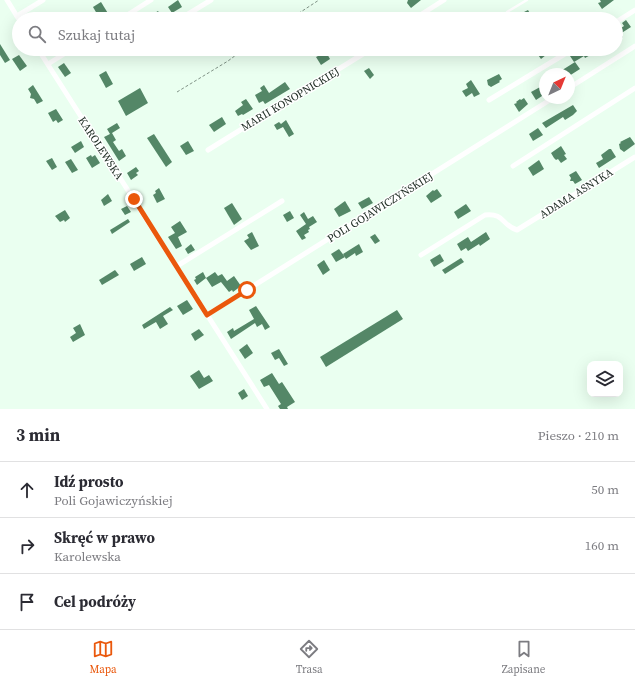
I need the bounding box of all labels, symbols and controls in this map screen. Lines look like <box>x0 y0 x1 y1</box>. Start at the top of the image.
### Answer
search box <box>12 12 623 56</box>
icon: search <box>26 23 48 45</box>
text: Szukaj tutaj <box>58 24 135 45</box>
street label: MARII KONOPNICKIEJ <box>238 64 342 135</box>
north arrow <box>539 68 575 104</box>
street label: KAROLEWSKA <box>75 114 127 183</box>
street label: ADAMA ASNYKA <box>537 164 616 222</box>
street label: POLI GOJAWICZYŃSKIEJ <box>325 169 436 246</box>
route end <box>125 190 143 208</box>
route start <box>238 281 256 299</box>
map controls <box>587 361 623 397</box>
button: layers <box>587 361 623 397</box>
text: 3 min <box>16 423 60 447</box>
text: Pieszo · 210 m <box>538 427 619 444</box>
text: Idź prosto <box>54 471 123 492</box>
icon: ahead <box>16 479 38 501</box>
text: 50 m <box>591 481 619 498</box>
text: Poli Gojawiczyńskiej <box>54 492 172 509</box>
text: Skręć w prawo <box>54 527 155 548</box>
icon: right <box>16 535 38 557</box>
text: 160 m <box>585 537 619 554</box>
text: Karolewska <box>54 548 121 565</box>
icon: arrive <box>16 591 38 613</box>
text: Cel podróży <box>54 591 136 612</box>
tab: Mapa <box>90 638 117 677</box>
tab: Trasa <box>296 638 323 677</box>
tab: Zapisane <box>502 638 545 677</box>

